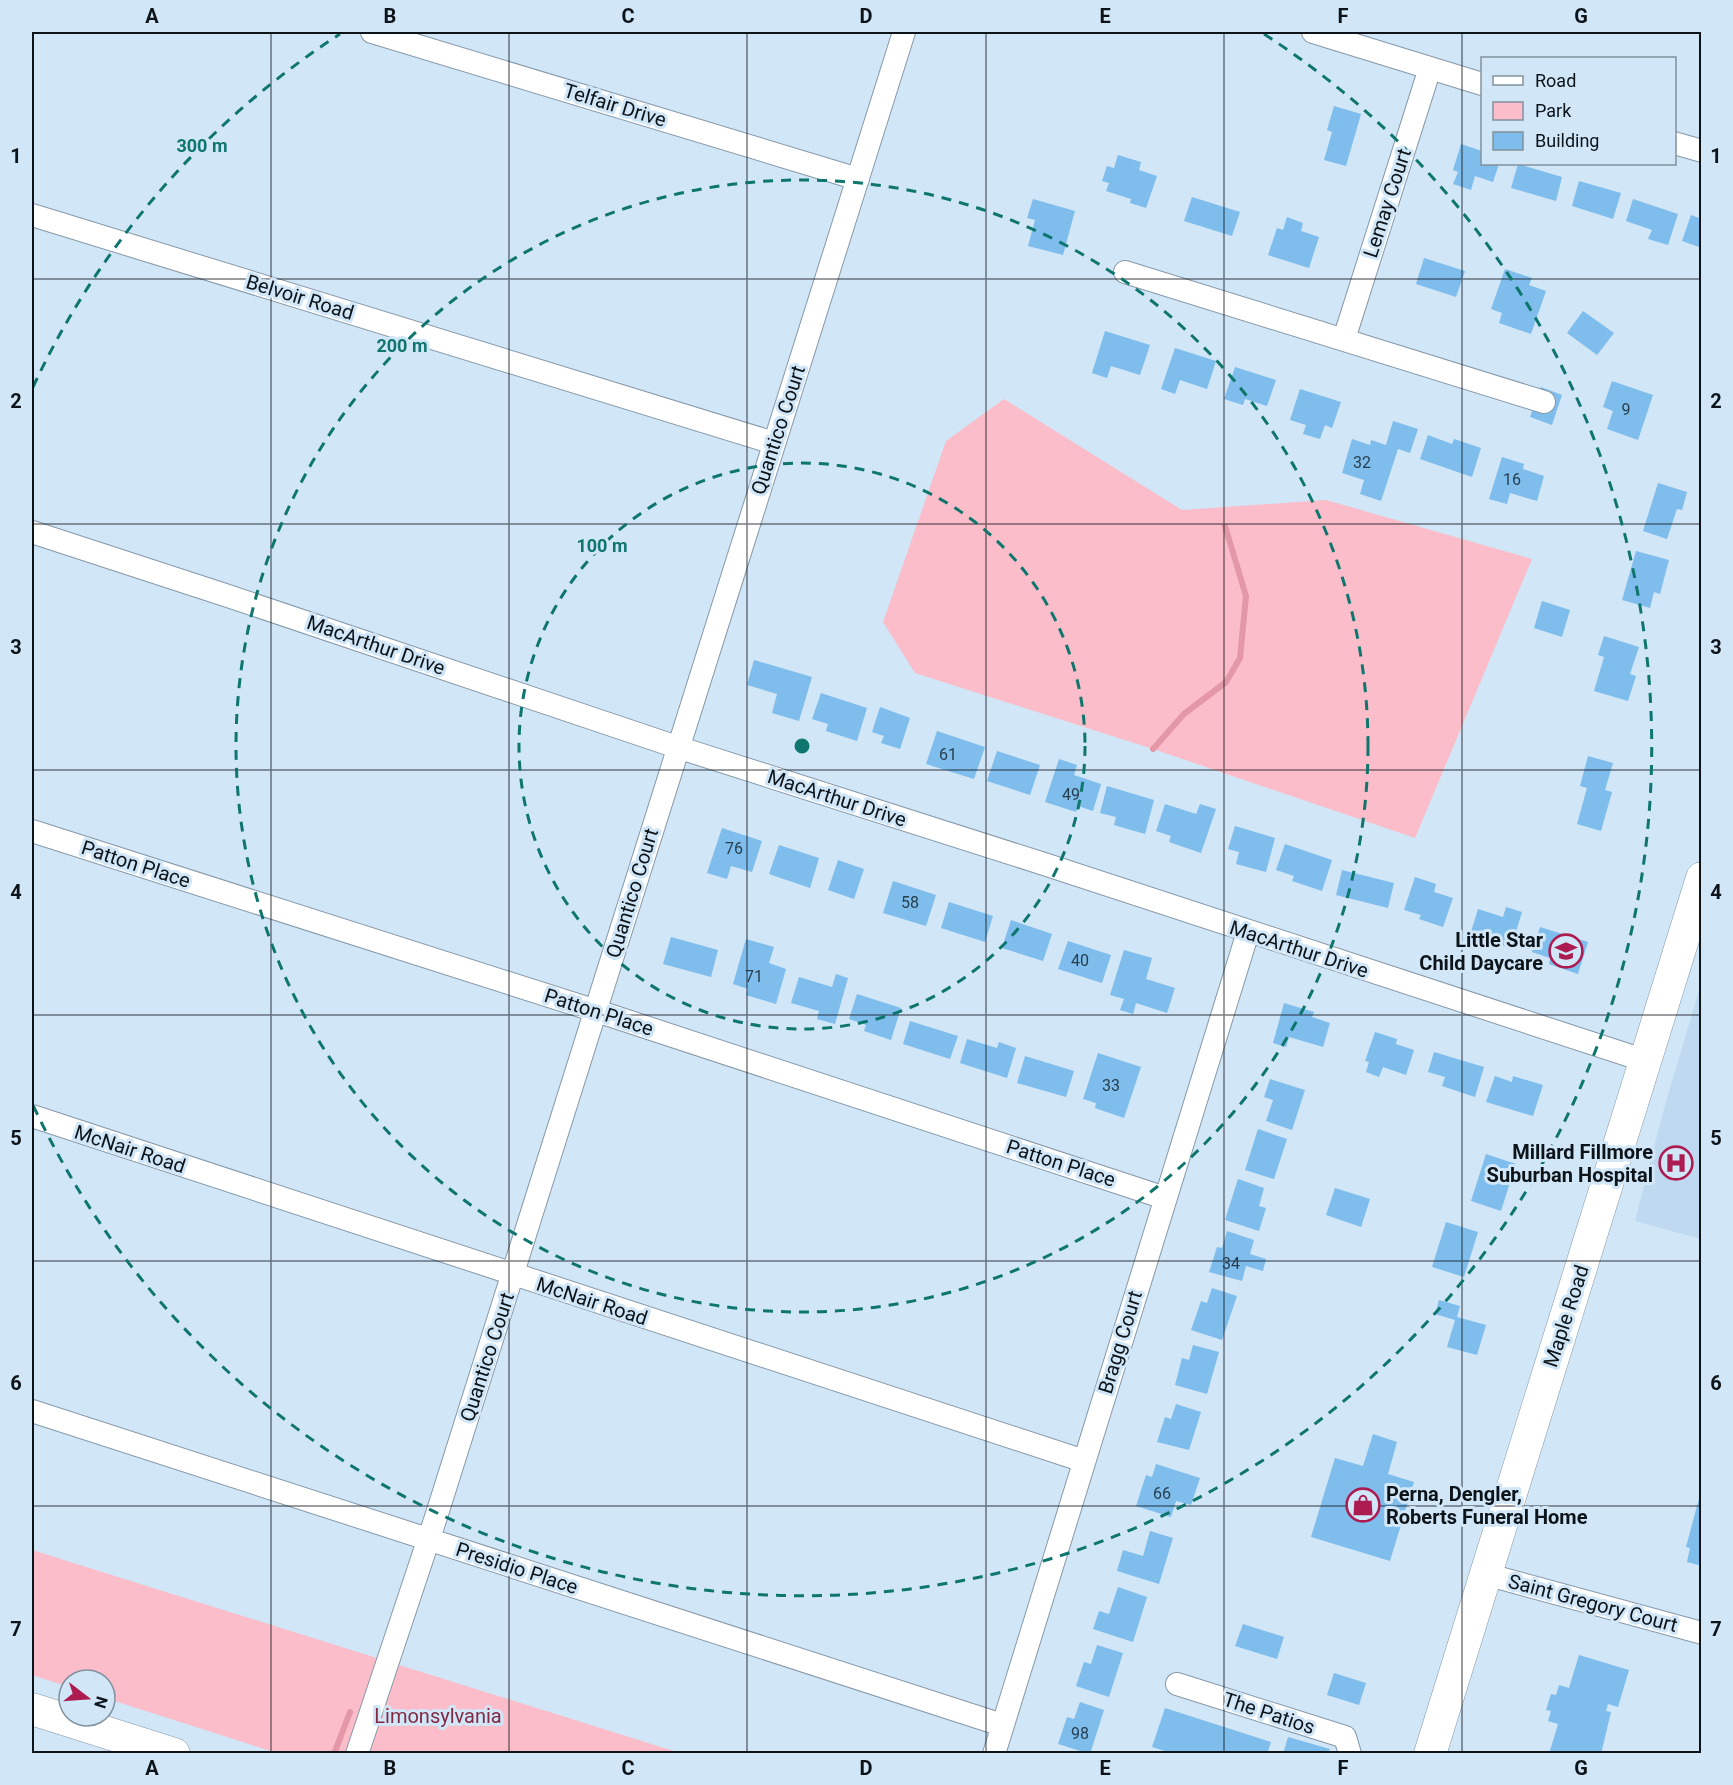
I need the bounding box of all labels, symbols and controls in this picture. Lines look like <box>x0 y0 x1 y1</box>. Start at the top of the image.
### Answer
text: A <box>145 4 159 28</box>
text: B <box>384 4 396 28</box>
text: C <box>621 4 635 28</box>
text: D <box>860 4 873 28</box>
text: E <box>1099 4 1111 28</box>
text: F <box>1338 4 1349 28</box>
text: G <box>1574 4 1588 28</box>
legend <box>1481 57 1676 165</box>
text: Road <box>1535 70 1576 91</box>
street label: Telfair Drive <box>561 78 669 132</box>
text: Park <box>1535 100 1572 121</box>
text: Building <box>1535 130 1599 151</box>
text: 300 m <box>176 135 228 156</box>
text: 1 <box>10 144 22 168</box>
text: 1 <box>1710 144 1722 168</box>
street label: Lemay Court <box>1358 145 1416 261</box>
street label: Belvoir Road <box>243 269 357 325</box>
text: 200 m <box>376 335 428 356</box>
street label: Quantico Court <box>746 362 810 498</box>
text: 2 <box>10 389 22 413</box>
text: 2 <box>1710 389 1722 413</box>
house number: 9 <box>1622 400 1631 419</box>
house number: 32 <box>1353 453 1371 472</box>
house number: 16 <box>1503 470 1521 489</box>
text: 100 m <box>576 535 628 556</box>
street label: MacArthur Drive <box>304 610 448 680</box>
text: 3 <box>10 635 22 659</box>
text: 3 <box>1710 635 1722 659</box>
centre of rings <box>792 736 812 756</box>
house number: 61 <box>939 745 957 764</box>
street label: MacArthur Drive <box>765 764 909 832</box>
house number: 49 <box>1062 785 1080 804</box>
street label: Quantico Court <box>601 825 663 961</box>
street label: Patton Place <box>78 835 194 893</box>
house number: 76 <box>725 839 743 858</box>
text: 4 <box>10 880 22 904</box>
text: 4 <box>1710 880 1722 904</box>
house number: 58 <box>901 893 919 912</box>
street label: MacArthur Drive <box>1227 915 1371 983</box>
place label: Little Star Child Daycare <box>1419 928 1544 975</box>
school or university icon: Little Star Child Daycare <box>1548 933 1584 969</box>
house number: 40 <box>1071 951 1089 970</box>
house number: 71 <box>745 967 763 986</box>
street label: Patton Place <box>541 983 657 1041</box>
house number: 33 <box>1102 1076 1120 1095</box>
street label: McNair Road <box>71 1120 189 1178</box>
text: 5 <box>10 1126 22 1150</box>
text: 5 <box>1710 1126 1722 1150</box>
street label: Patton Place <box>1003 1134 1119 1192</box>
place label: Millard Fillmore Suburban Hospital <box>1487 1140 1653 1187</box>
hospital icon: Millard Fillmore Suburban Hospital <box>1658 1145 1694 1181</box>
house number: 34 <box>1222 1254 1240 1273</box>
street label: Maple Road <box>1538 1262 1594 1370</box>
street label: McNair Road <box>533 1272 651 1330</box>
street label: Bragg Court <box>1093 1288 1147 1396</box>
street label: Quantico Court <box>455 1289 519 1425</box>
text: 6 <box>10 1371 22 1395</box>
text: 6 <box>1710 1371 1722 1395</box>
place label: Perna, Dengler, Roberts Funeral Home <box>1386 1482 1588 1529</box>
house number: 66 <box>1153 1484 1171 1503</box>
shop icon: Perna, Dengler, Roberts Funeral Home <box>1345 1487 1381 1523</box>
street label: Presidio Place <box>453 1537 581 1599</box>
street label: Saint Gregory Court <box>1506 1569 1680 1637</box>
text: 7 <box>10 1617 22 1641</box>
text: 7 <box>1710 1617 1722 1641</box>
north arrow <box>57 1668 117 1728</box>
street label: The Patios <box>1220 1687 1318 1739</box>
text: N <box>90 1694 112 1710</box>
park label: Limonsylvania <box>374 1704 502 1728</box>
house number: 98 <box>1071 1724 1089 1743</box>
text: A <box>145 1756 159 1780</box>
text: B <box>384 1756 396 1780</box>
text: C <box>621 1756 635 1780</box>
text: D <box>860 1756 873 1780</box>
text: E <box>1099 1756 1111 1780</box>
text: F <box>1338 1756 1349 1780</box>
text: G <box>1574 1756 1588 1780</box>

